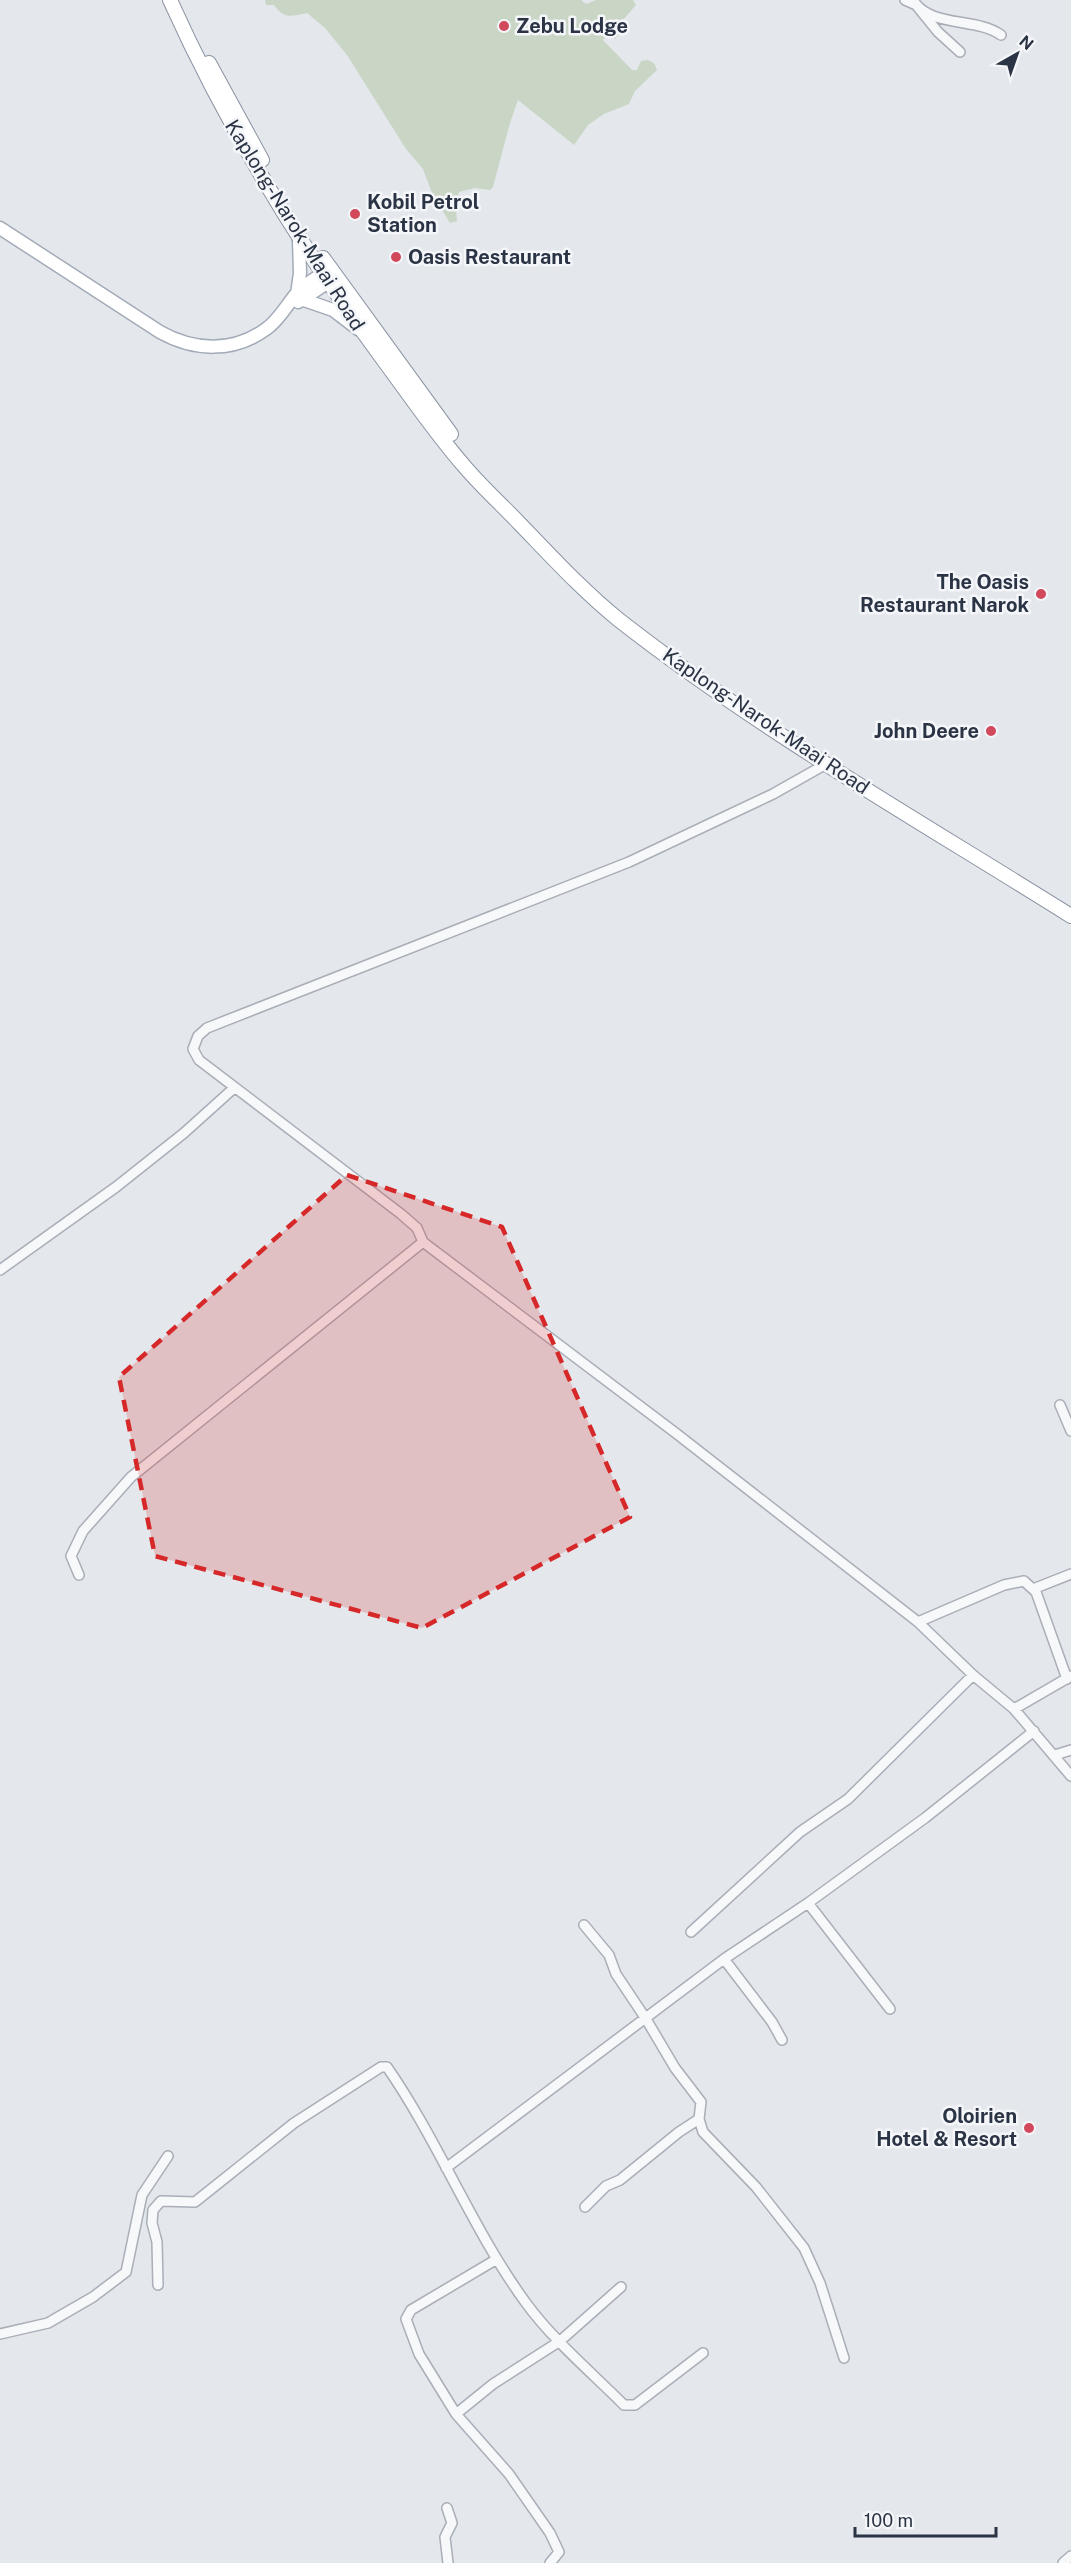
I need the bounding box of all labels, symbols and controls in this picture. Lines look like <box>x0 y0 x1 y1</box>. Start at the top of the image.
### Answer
place label: Zebu Lodge <box>516 14 628 38</box>
marker: Zebu Lodge <box>497 19 511 33</box>
north arrow <box>987 24 1047 84</box>
text: N <box>1015 32 1037 54</box>
street label: Kaplong-Narok-Maai Road <box>220 115 370 335</box>
place label: Kobil Petrol Station <box>367 190 479 237</box>
marker: Kobil Petrol Station <box>348 207 362 221</box>
place label: Oasis Restaurant <box>408 245 571 269</box>
marker: Oasis Restaurant <box>389 250 403 264</box>
place label: The Oasis Restaurant Narok <box>860 570 1029 617</box>
marker: The Oasis Restaurant Narok <box>1034 587 1048 601</box>
street label: Kaplong-Narok-Maai Road <box>658 643 874 799</box>
place label: John Deere <box>874 719 979 743</box>
marker: John Deere <box>984 724 998 738</box>
place label: Oloirien Hotel & Resort <box>876 2104 1017 2151</box>
marker: Oloirien Hotel & Resort <box>1022 2121 1036 2135</box>
scale bar <box>855 2500 996 2538</box>
text: 100 m <box>864 2510 913 2531</box>

